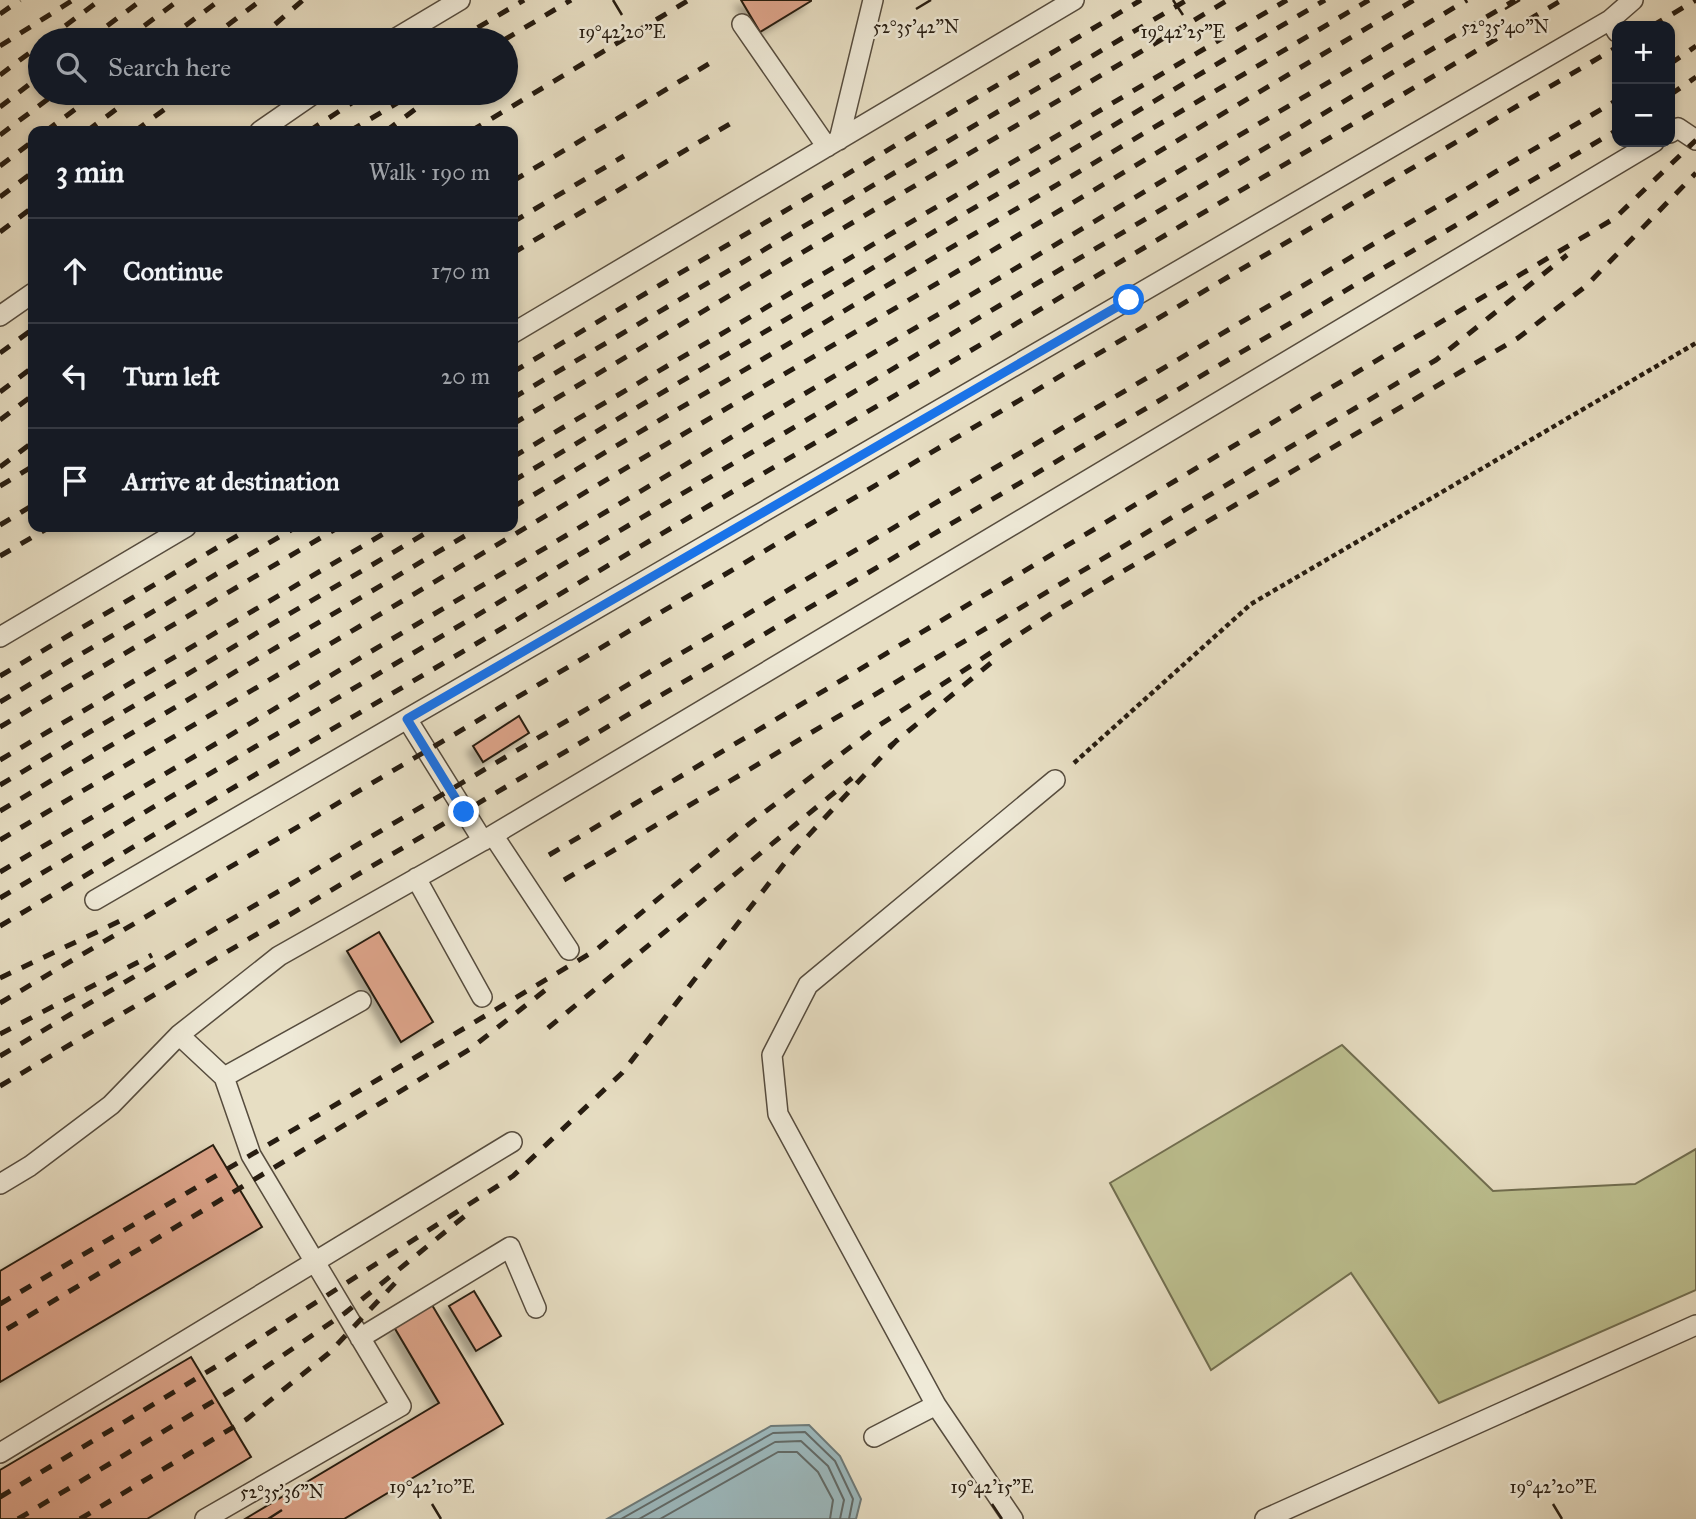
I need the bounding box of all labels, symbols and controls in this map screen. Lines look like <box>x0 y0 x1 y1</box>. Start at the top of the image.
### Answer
text: 52°35'42"N <box>873 16 959 38</box>
text: 52°35'40"N <box>1461 16 1549 38</box>
text: 19°42'20"E <box>578 21 666 43</box>
text: 19°42'25"E <box>1141 21 1226 43</box>
map controls <box>1612 21 1675 147</box>
button: + <box>1612 21 1675 84</box>
search box <box>28 28 518 105</box>
icon: search <box>52 48 90 86</box>
text: Search here <box>108 51 231 83</box>
button: − <box>1612 84 1675 147</box>
text: 3 min <box>56 154 124 190</box>
text: Walk · 190 m <box>369 158 490 186</box>
icon: ahead <box>56 252 94 290</box>
text: Continue <box>123 255 223 287</box>
text: 170 m <box>431 257 490 285</box>
route start <box>1113 284 1144 315</box>
icon: left <box>56 357 94 395</box>
text: Turn left <box>123 360 219 392</box>
text: 20 m <box>441 362 490 390</box>
icon: arrive <box>56 462 94 500</box>
text: Arrive at destination <box>123 465 340 497</box>
route end <box>448 796 479 827</box>
text: 19°42'10"E <box>389 1476 475 1498</box>
text: 19°42'15"E <box>950 1476 1034 1498</box>
text: 19°42'20"E <box>1509 1476 1597 1498</box>
text: 52°35'36"N <box>240 1481 324 1503</box>

